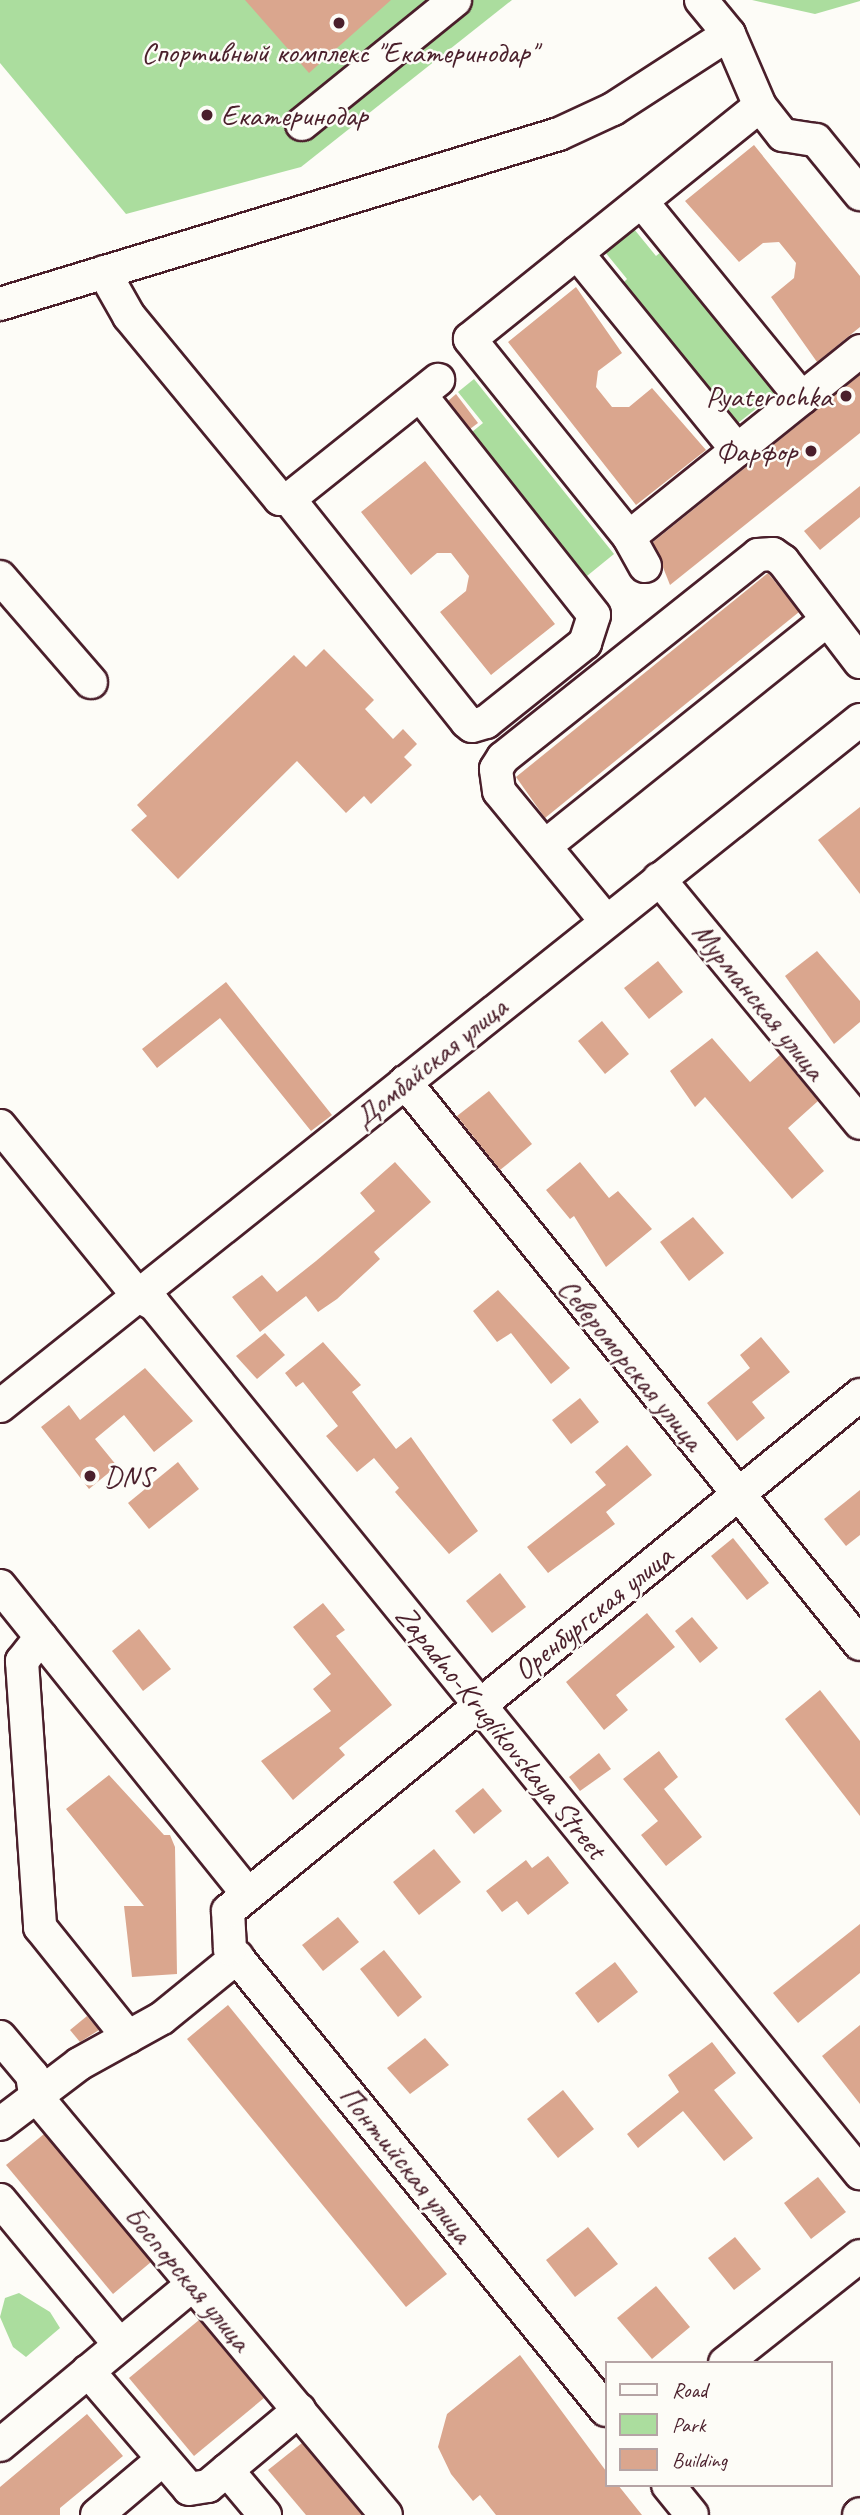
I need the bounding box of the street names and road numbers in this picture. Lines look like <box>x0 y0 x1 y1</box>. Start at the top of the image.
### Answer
street label: Мурманская улица <box>684 914 834 1088</box>
street label: Домбайская улица <box>345 988 515 1136</box>
street label: Североморская улица <box>551 1271 711 1457</box>
street label: Оренбургская улица <box>505 1537 681 1689</box>
street label: Zapadno-Kruglikovskaya Street <box>388 1598 614 1866</box>
street label: Понтийская улица <box>331 2077 481 2251</box>
street label: Боспорская улица <box>116 2197 260 2359</box>

